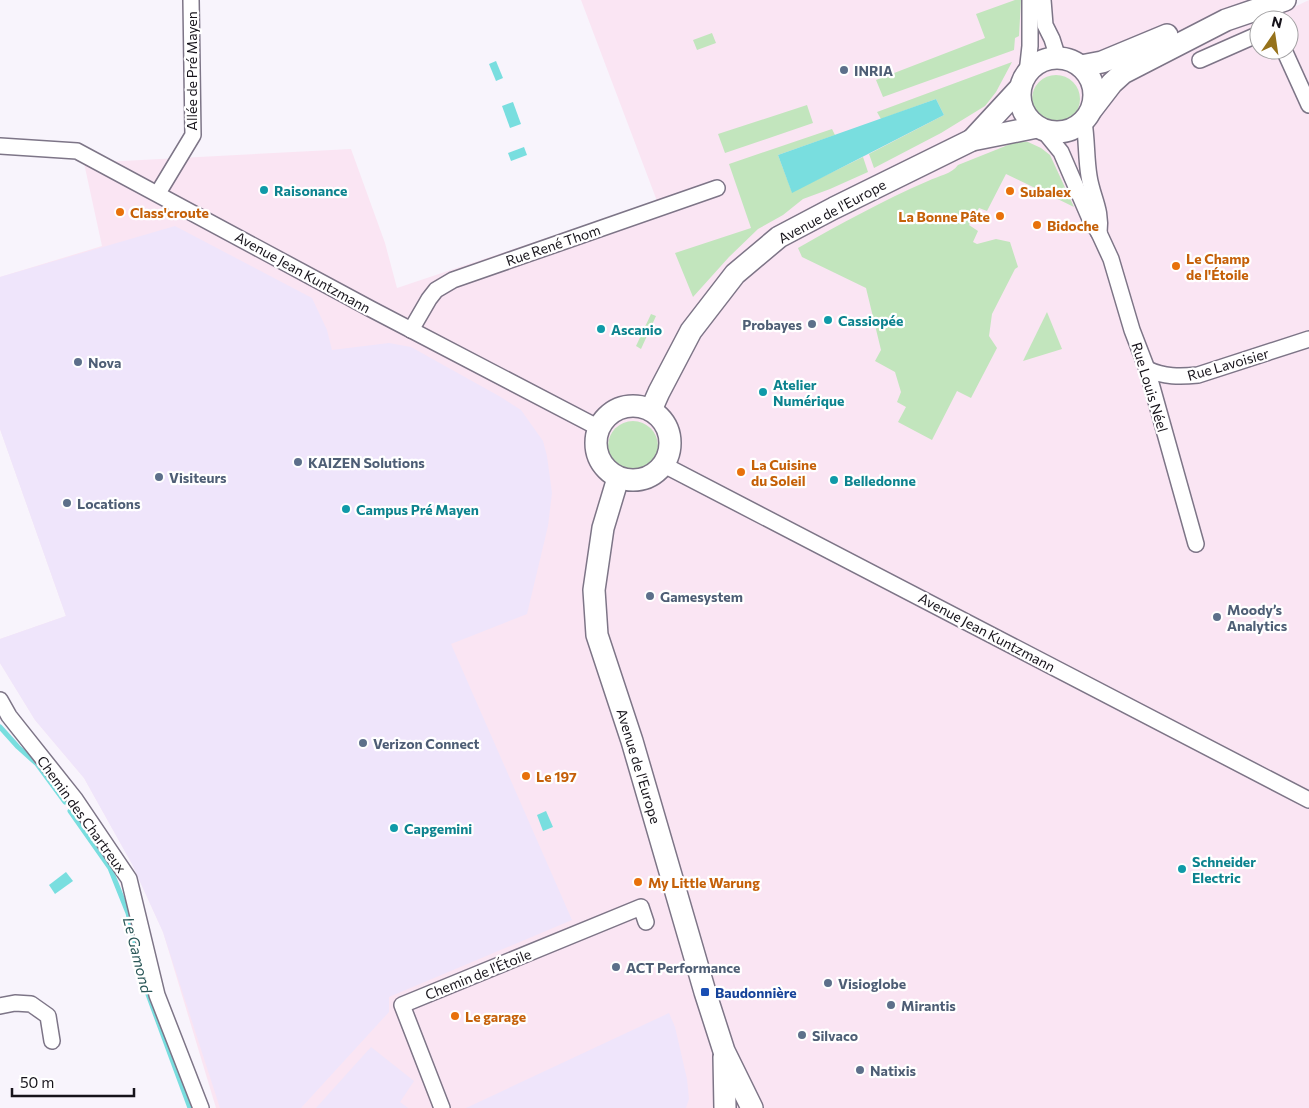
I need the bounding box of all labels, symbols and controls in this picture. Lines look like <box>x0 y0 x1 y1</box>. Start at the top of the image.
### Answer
north arrow <box>1249 10 1299 60</box>
street label: Allée de Pré Mayen <box>183 11 200 131</box>
text: N <box>1270 12 1284 31</box>
place label: INRIA <box>854 62 893 79</box>
marker: INRIA <box>838 64 850 76</box>
street label: Avenue de l'Europe <box>775 175 889 247</box>
place label: Raisonance <box>274 182 348 199</box>
place label: Subalex <box>1020 183 1071 200</box>
marker: Raisonance <box>258 184 270 196</box>
marker: Subalex <box>1004 185 1016 197</box>
place label: Class'croute <box>130 204 209 221</box>
marker: Class'croute <box>114 206 126 218</box>
place label: La Bonne Pâte <box>898 208 990 225</box>
marker: La Bonne Pâte <box>994 210 1006 222</box>
place label: Bidoche <box>1047 217 1099 234</box>
marker: Bidoche <box>1031 219 1043 231</box>
street label: Rue René Thom <box>503 221 603 269</box>
street label: Avenue Jean Kuntzmann <box>232 228 374 316</box>
place label: Le Champ de l'Étoile <box>1186 250 1250 283</box>
marker: Le Champ de l'Étoile <box>1170 260 1182 272</box>
place label: Cassiopée <box>838 312 903 329</box>
marker: Cassiopée <box>822 314 834 326</box>
place label: Probayes <box>742 316 802 333</box>
marker: Probayes <box>806 318 818 330</box>
place label: Ascanio <box>611 321 662 338</box>
marker: Ascanio <box>595 323 607 335</box>
street label: Rue Louis Néel <box>1128 340 1172 434</box>
street label: Rue Lavoisier <box>1185 344 1271 384</box>
place label: Nova <box>88 354 121 371</box>
marker: Nova <box>72 356 84 368</box>
place label: Atelier Numérique <box>773 376 844 409</box>
marker: Atelier Numérique <box>757 386 769 398</box>
place label: KAIZEN Solutions <box>308 454 425 471</box>
marker: KAIZEN Solutions <box>292 456 304 468</box>
place label: La Cuisine du Soleil <box>751 456 817 489</box>
marker: La Cuisine du Soleil <box>735 466 747 478</box>
place label: Visiteurs <box>169 469 227 486</box>
marker: Visiteurs <box>153 471 165 483</box>
place label: Belledonne <box>844 472 916 489</box>
marker: Belledonne <box>828 474 840 486</box>
place label: Locations <box>77 495 141 512</box>
marker: Locations <box>61 497 73 509</box>
place label: Campus Pré Mayen <box>356 501 479 518</box>
marker: Campus Pré Mayen <box>340 503 352 515</box>
place label: Gamesystem <box>660 588 743 605</box>
street label: Avenue Jean Kuntzmann <box>916 589 1058 675</box>
marker: Gamesystem <box>644 590 656 602</box>
place label: Moody’s Analytics <box>1227 601 1288 634</box>
marker: Moody’s Analytics <box>1211 611 1223 623</box>
street label: Avenue de l'Europe <box>613 706 665 826</box>
place label: Verizon Connect <box>373 735 480 752</box>
marker: Verizon Connect <box>357 737 369 749</box>
street label: Chemin des Chartreux <box>34 752 130 876</box>
place label: Le 197 <box>536 768 577 785</box>
marker: Le 197 <box>520 770 532 782</box>
place label: Capgemini <box>404 820 472 837</box>
marker: Capgemini <box>388 822 400 834</box>
place label: Schneider Electric <box>1192 853 1256 886</box>
marker: Schneider Electric <box>1176 863 1188 875</box>
place label: My Little Warung <box>648 874 760 891</box>
marker: My Little Warung <box>632 876 644 888</box>
water label: Le Gamond <box>120 915 156 996</box>
street label: Chemin de l'Étoile <box>423 945 533 1003</box>
place label: ACT Performance <box>626 959 740 976</box>
marker: ACT Performance <box>610 961 622 973</box>
place label: Visioglobe <box>838 975 906 992</box>
marker: Visioglobe <box>822 977 834 989</box>
place label: Baudonnière <box>715 984 797 1001</box>
marker: Baudonnière <box>699 986 711 998</box>
place label: Mirantis <box>901 997 956 1014</box>
marker: Mirantis <box>885 999 897 1011</box>
place label: Le garage <box>465 1008 526 1025</box>
marker: Le garage <box>449 1010 461 1022</box>
place label: Silvaco <box>812 1027 858 1044</box>
marker: Silvaco <box>796 1029 808 1041</box>
place label: Natixis <box>870 1062 917 1079</box>
marker: Natixis <box>854 1064 866 1076</box>
scale bar <box>12 1066 135 1098</box>
text: 50 m <box>20 1073 54 1091</box>

